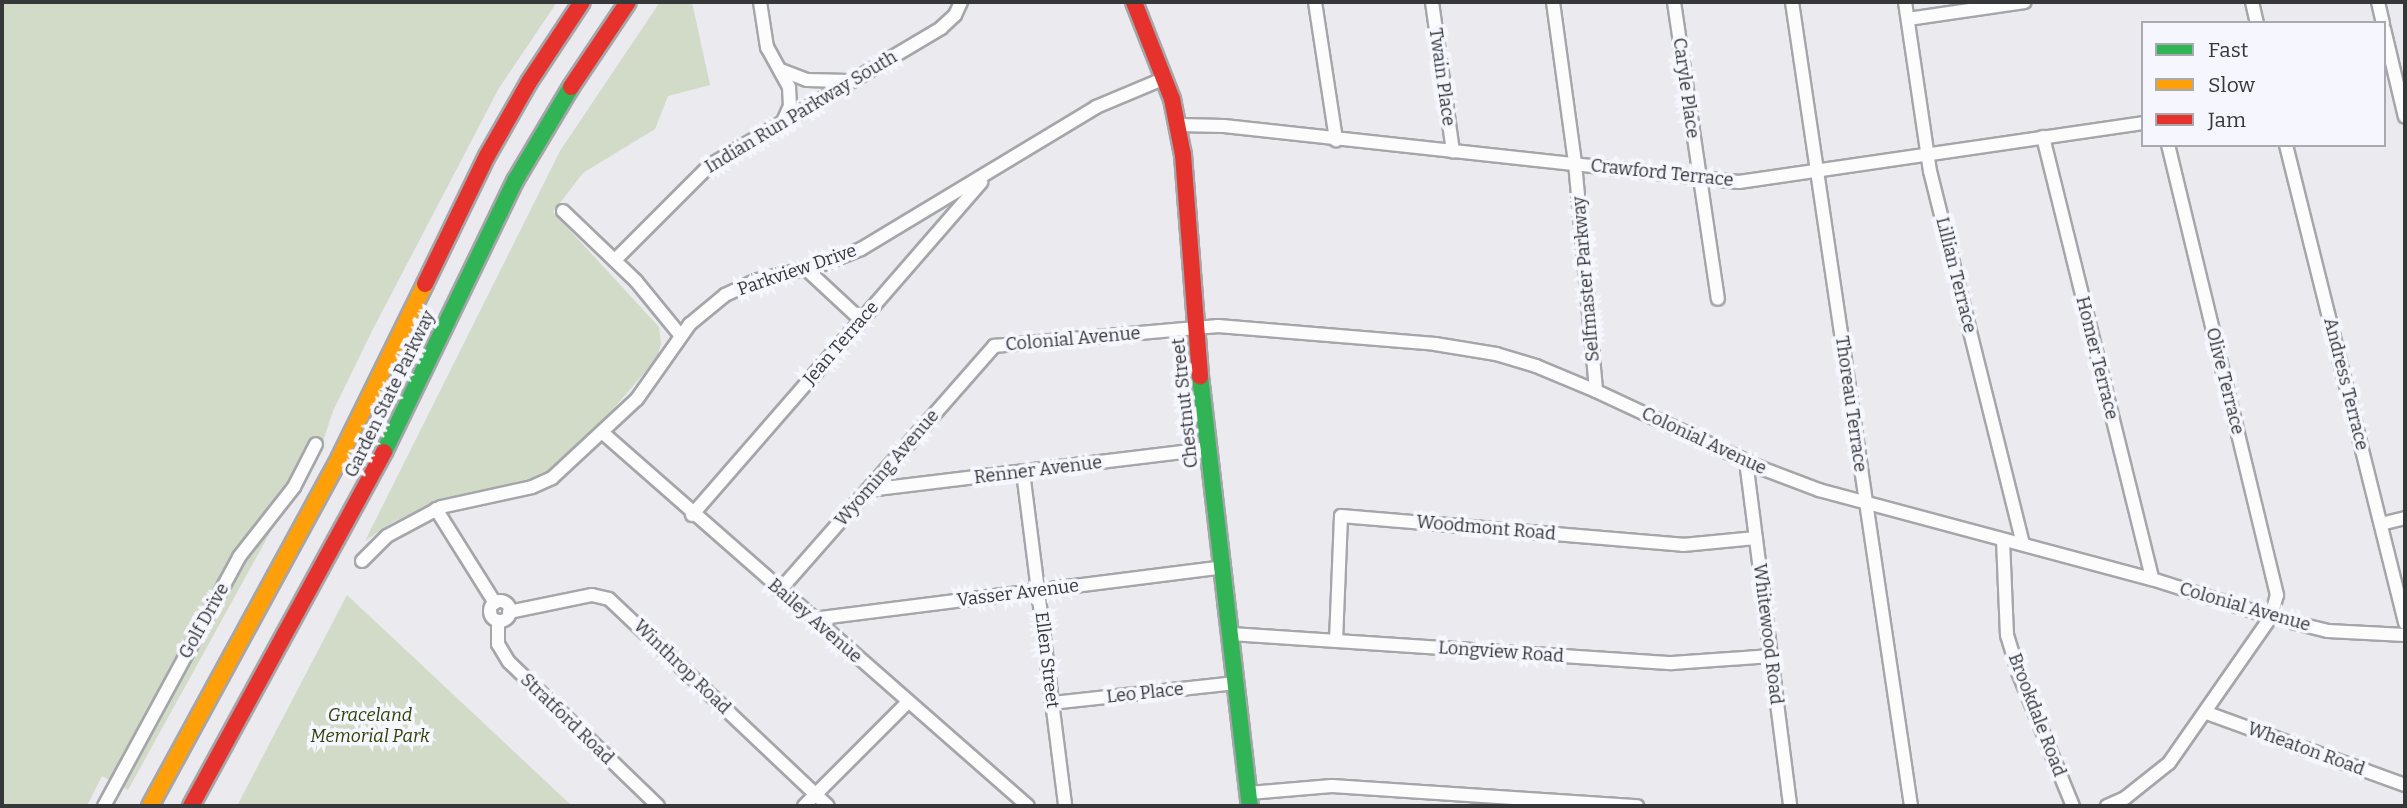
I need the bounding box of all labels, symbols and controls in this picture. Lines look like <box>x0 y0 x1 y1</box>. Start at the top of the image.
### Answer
legend <box>2141 21 2386 147</box>
street label: Twain Place <box>1424 27 1460 127</box>
street label: Caryle Place <box>1668 36 1704 140</box>
text: Fast <box>2208 37 2248 63</box>
street label: Indian Run Parkway South <box>701 46 901 178</box>
text: Slow <box>2208 72 2255 98</box>
text: Jam <box>2208 107 2246 133</box>
street label: Crawford Terrace <box>1589 155 1735 191</box>
street label: Selfmaster Parkway <box>1568 195 1604 363</box>
street label: Lillian Terrace <box>1931 215 1981 335</box>
street label: Parkview Drive <box>735 240 859 300</box>
street label: Homer Terrace <box>2071 294 2123 422</box>
street label: Jean Terrace <box>799 297 883 389</box>
street label: Garden State Parkway <box>340 307 440 481</box>
street label: Andress Terrace <box>2319 315 2373 453</box>
street label: Colonial Avenue <box>1005 322 1141 356</box>
street label: Olive Terrace <box>2201 325 2249 437</box>
street label: Thoreau Terrace <box>1831 335 1871 473</box>
street label: Chestnut Street <box>1167 337 1203 469</box>
street label: Colonial Avenue <box>1638 403 1770 479</box>
street label: Wyoming Avenue <box>830 405 944 531</box>
street label: Renner Avenue <box>973 451 1103 489</box>
street label: Woodmont Road <box>1415 511 1557 545</box>
street label: Whitewood Road <box>1749 562 1787 706</box>
street label: Bailey Avenue <box>764 574 866 668</box>
street label: Vasser Avenue <box>956 575 1080 611</box>
street label: Colonial Avenue <box>2177 578 2313 636</box>
street label: Golf Drive <box>174 579 234 663</box>
street label: Ellen Street <box>1030 610 1064 710</box>
street label: Winthrop Road <box>629 615 735 719</box>
street label: Longview Road <box>1437 637 1565 667</box>
street label: Brookdale Road <box>2004 650 2070 780</box>
street label: Stratford Road <box>516 669 618 769</box>
street label: Leo Place <box>1105 678 1185 708</box>
park label: Graceland Memorial Park <box>310 705 430 748</box>
street label: Wheaton Road <box>2244 718 2368 780</box>

